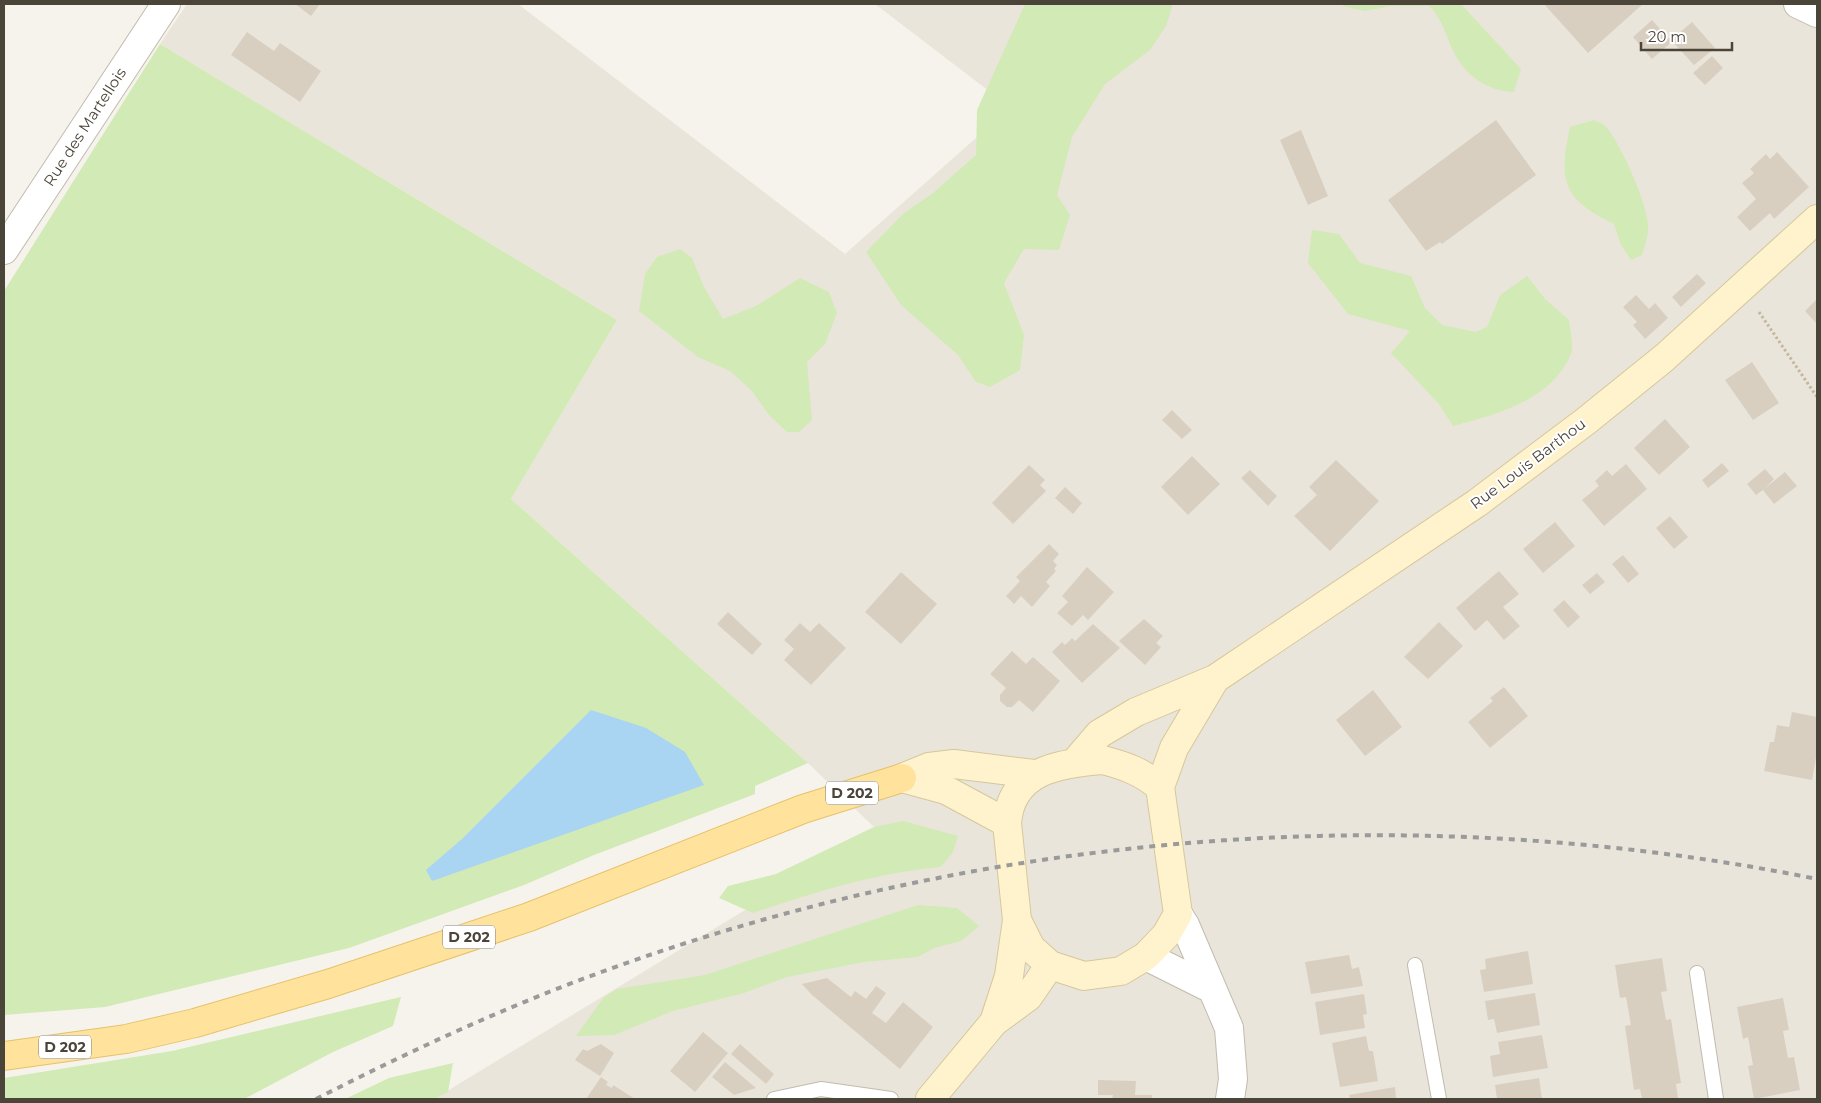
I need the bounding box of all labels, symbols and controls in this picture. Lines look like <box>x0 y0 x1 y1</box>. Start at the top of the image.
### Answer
scale bar <box>1641 20 1732 52</box>
text: 20 m <box>1648 27 1686 46</box>
street label: Rue des Martellois <box>39 64 130 190</box>
street label: Rue Louis Barthou <box>1466 414 1589 513</box>
road number: D 202 <box>826 781 878 804</box>
road number: D 202 <box>443 926 495 949</box>
road number: D 202 <box>39 1036 91 1058</box>

